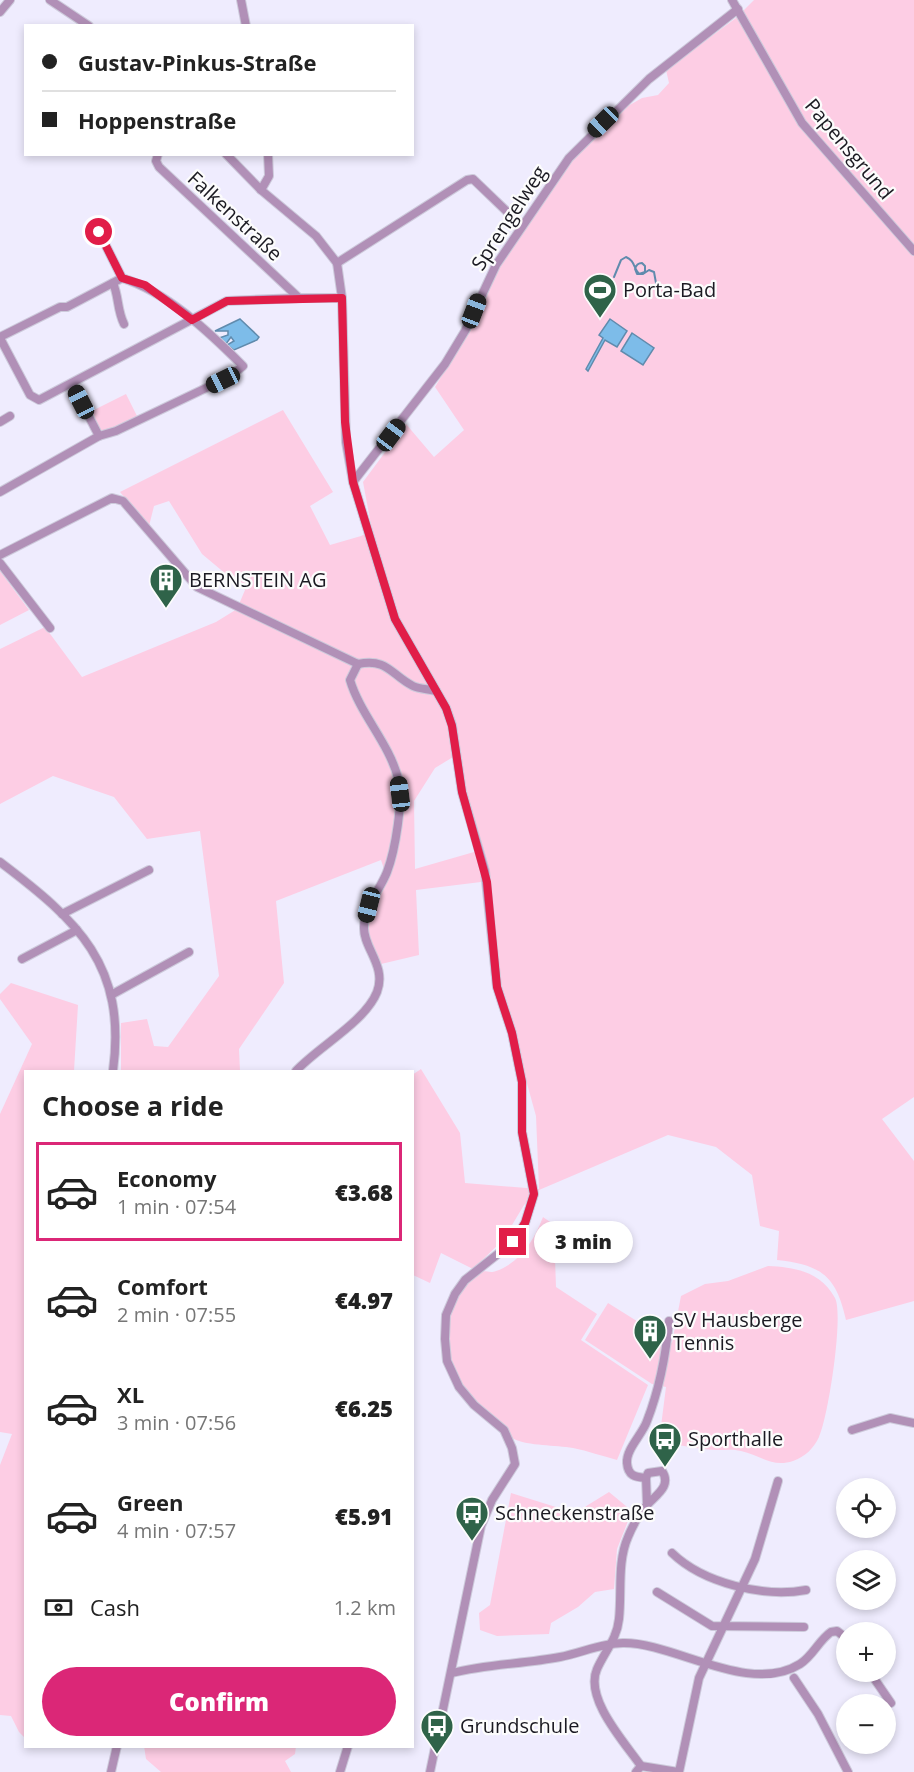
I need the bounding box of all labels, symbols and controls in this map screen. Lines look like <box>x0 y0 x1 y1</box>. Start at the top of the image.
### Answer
text: Gustav-Pinkus-Straße <box>78 47 316 77</box>
street label: Papensgrund <box>799 92 900 205</box>
car <box>584 103 622 141</box>
text: Hoppenstraße <box>78 105 236 135</box>
street label: Sprengelweg <box>465 160 553 275</box>
street label: Falkenstraße <box>182 165 288 266</box>
route start <box>85 218 112 245</box>
sports icon: Porta-Bad <box>582 272 618 319</box>
place label: Porta-Bad <box>623 276 716 303</box>
car <box>459 291 489 331</box>
car <box>203 364 243 396</box>
car <box>65 382 97 422</box>
car <box>373 415 409 455</box>
building icon: BERNSTEIN AG <box>148 562 184 609</box>
place label: BERNSTEIN AG <box>189 566 327 593</box>
car <box>389 775 411 813</box>
car <box>356 885 382 925</box>
text: Choose a ride <box>42 1087 224 1124</box>
text: Economy <box>117 1163 216 1193</box>
icon: car <box>45 1165 99 1219</box>
text: €3.68 <box>335 1177 393 1207</box>
text: 1 min · 07:54 <box>117 1193 236 1220</box>
callout: 3 min <box>534 1221 633 1263</box>
route end <box>499 1228 526 1255</box>
text: 3 min <box>555 1228 612 1255</box>
text: Comfort <box>117 1271 208 1301</box>
icon: car <box>45 1273 99 1327</box>
text: €4.97 <box>335 1285 393 1315</box>
text: 2 min · 07:55 <box>117 1301 236 1328</box>
place label: SV Hausberge Tennis <box>673 1306 802 1356</box>
building icon: SV Hausberge Tennis <box>632 1313 668 1360</box>
text: XL <box>117 1379 144 1409</box>
icon: car <box>45 1381 99 1435</box>
text: €6.25 <box>335 1393 393 1423</box>
text: 3 min · 07:56 <box>117 1409 236 1436</box>
bus stop icon: Sporthalle <box>647 1421 683 1468</box>
place label: Sporthalle <box>688 1425 783 1452</box>
map controls <box>836 1478 896 1754</box>
button: locate <box>836 1478 896 1538</box>
text: Green <box>117 1487 183 1517</box>
icon: car <box>45 1489 99 1543</box>
bus stop icon: Schneckenstraße <box>454 1495 490 1542</box>
place label: Schneckenstraße <box>495 1499 655 1526</box>
text: €5.91 <box>335 1501 393 1531</box>
text: 4 min · 07:57 <box>117 1517 236 1544</box>
button: layers <box>836 1550 896 1610</box>
icon: cash <box>42 1591 75 1624</box>
text: Cash <box>90 1592 140 1622</box>
text: 1.2 km <box>334 1594 396 1621</box>
button: + <box>836 1622 896 1682</box>
button: Confirm <box>42 1667 396 1736</box>
button: − <box>836 1694 896 1754</box>
bus stop icon: Grundschule <box>419 1708 455 1755</box>
place label: Grundschule <box>460 1712 579 1739</box>

